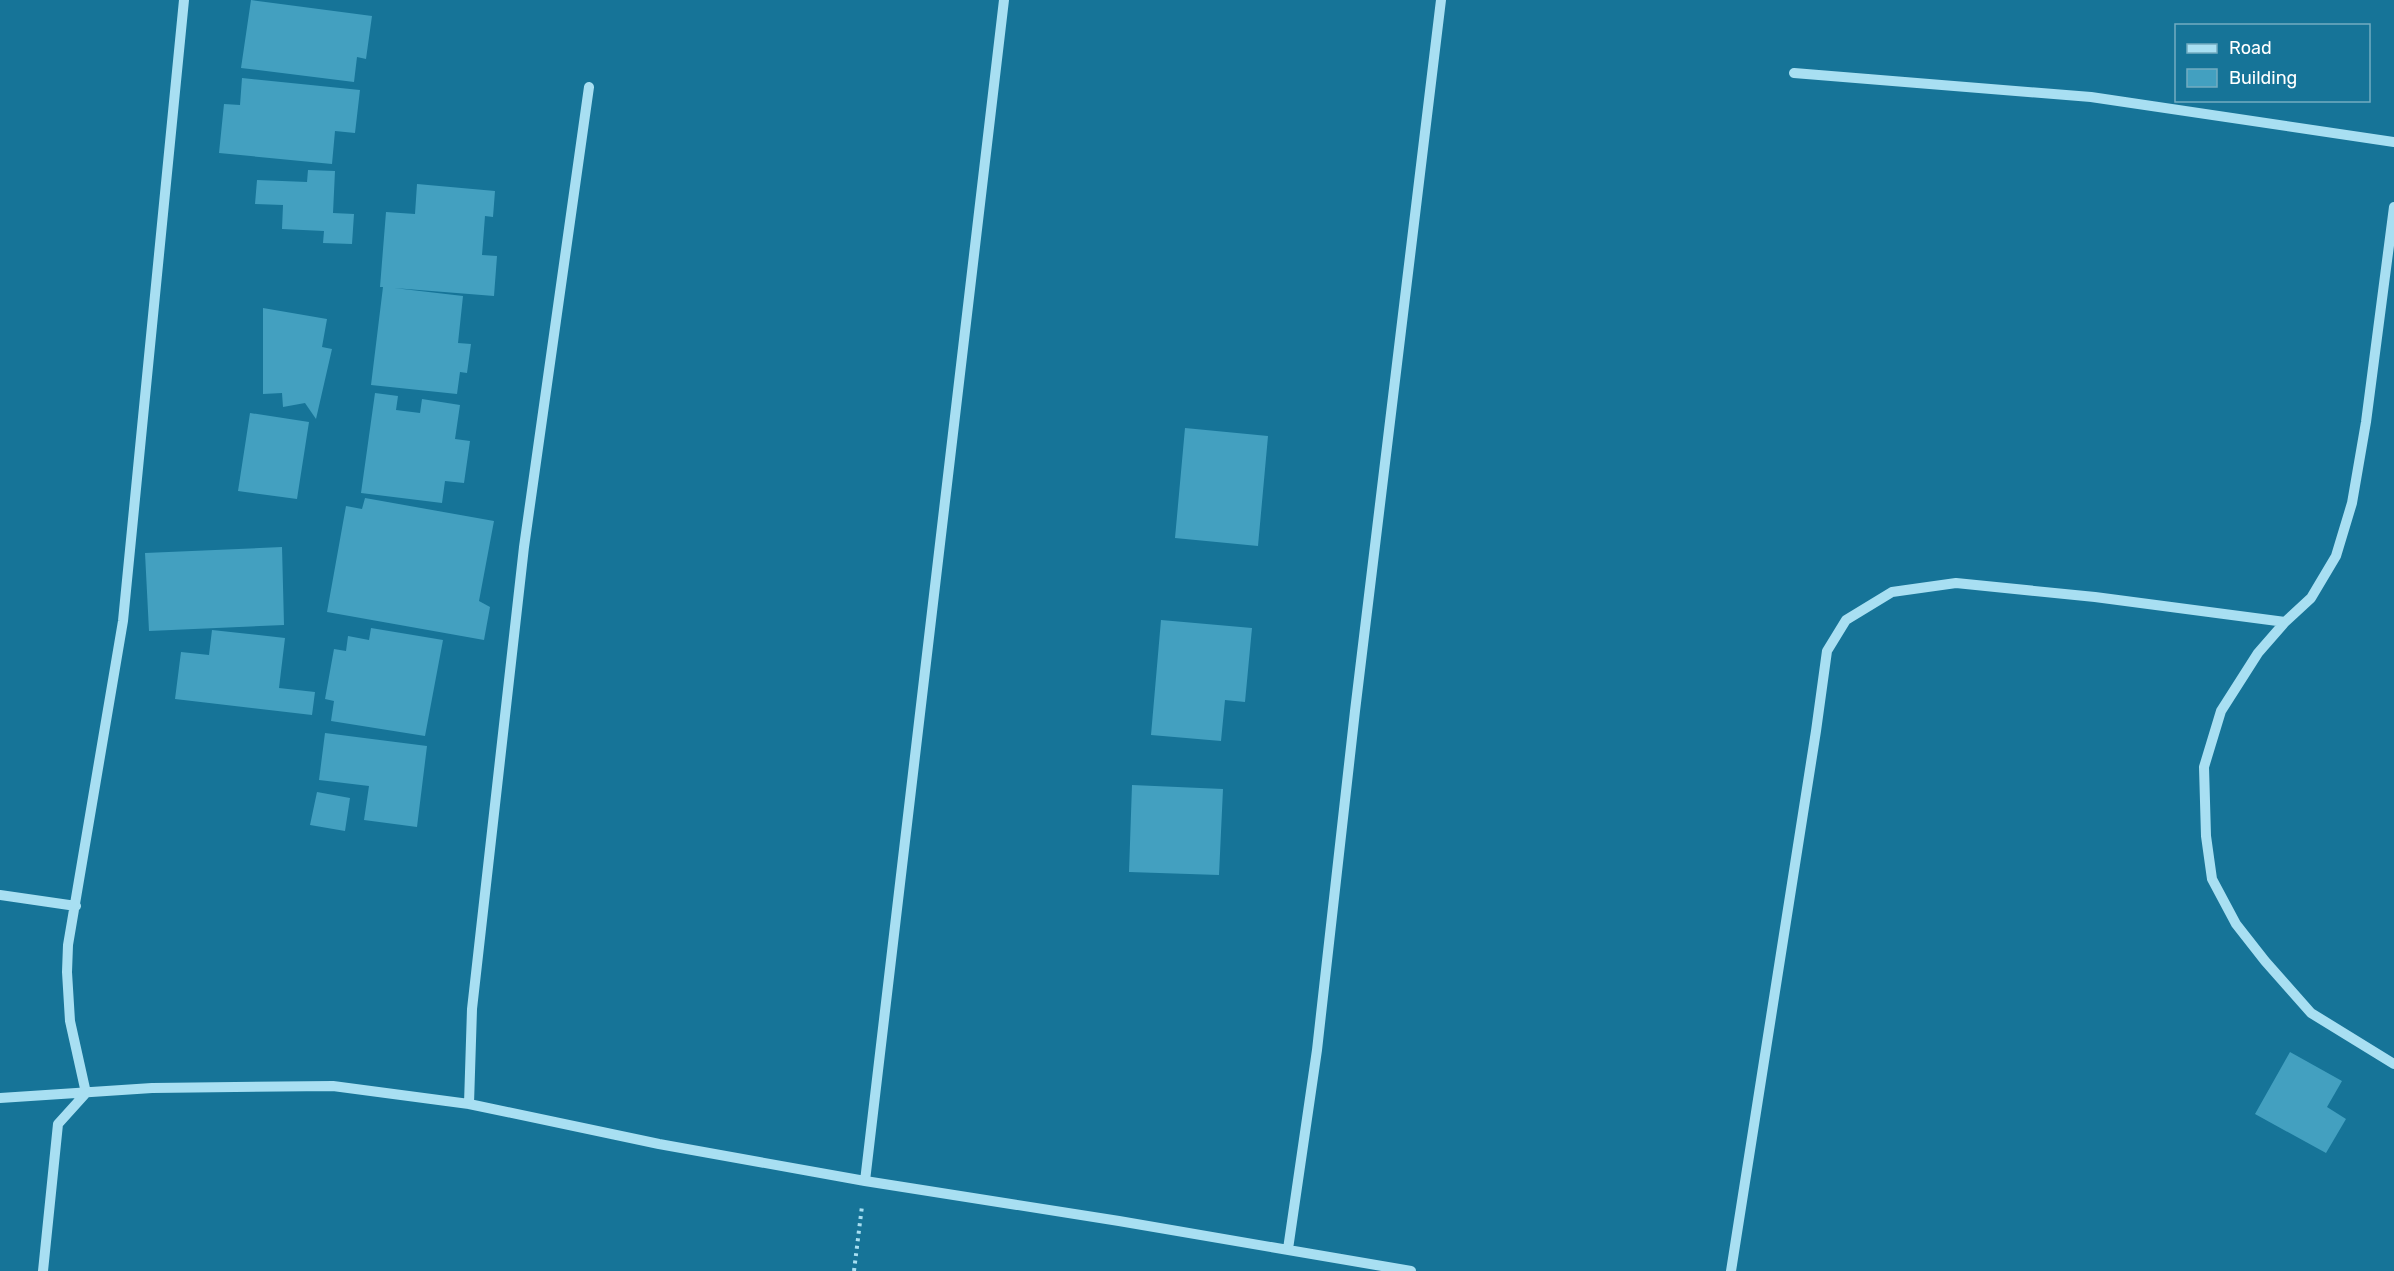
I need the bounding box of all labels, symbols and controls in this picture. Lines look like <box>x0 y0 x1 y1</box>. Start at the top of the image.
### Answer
legend <box>2175 24 2370 102</box>
text: Road <box>2229 37 2272 59</box>
text: Building <box>2229 67 2297 89</box>

